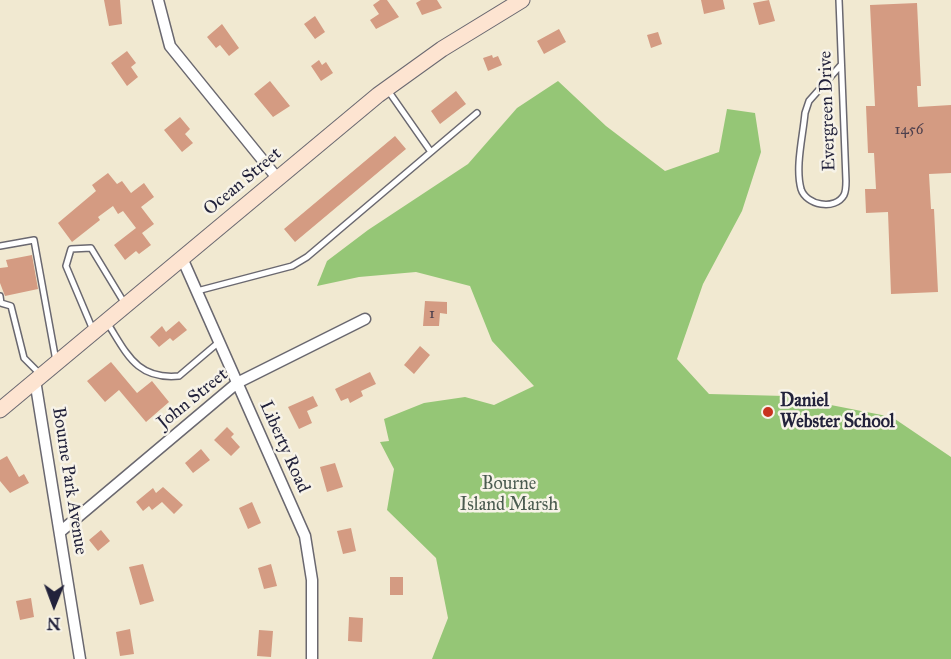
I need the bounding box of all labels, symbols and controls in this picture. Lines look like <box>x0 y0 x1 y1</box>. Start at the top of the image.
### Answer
street label: Evergreen Drive <box>815 50 841 172</box>
house number: 1456 <box>895 121 923 139</box>
street label: Ocean Street <box>200 143 286 221</box>
house number: 1 <box>429 305 435 323</box>
street label: John Street <box>153 364 233 434</box>
place label: Daniel Webster School <box>780 391 895 434</box>
street label: Liberty Road <box>254 398 314 496</box>
marker: Daniel Webster School <box>761 405 775 419</box>
street label: Bourne Park Avenue <box>47 406 91 556</box>
park label: Bourne Island Marsh <box>460 474 558 516</box>
north arrow <box>24 575 84 635</box>
text: N <box>47 614 61 633</box>

